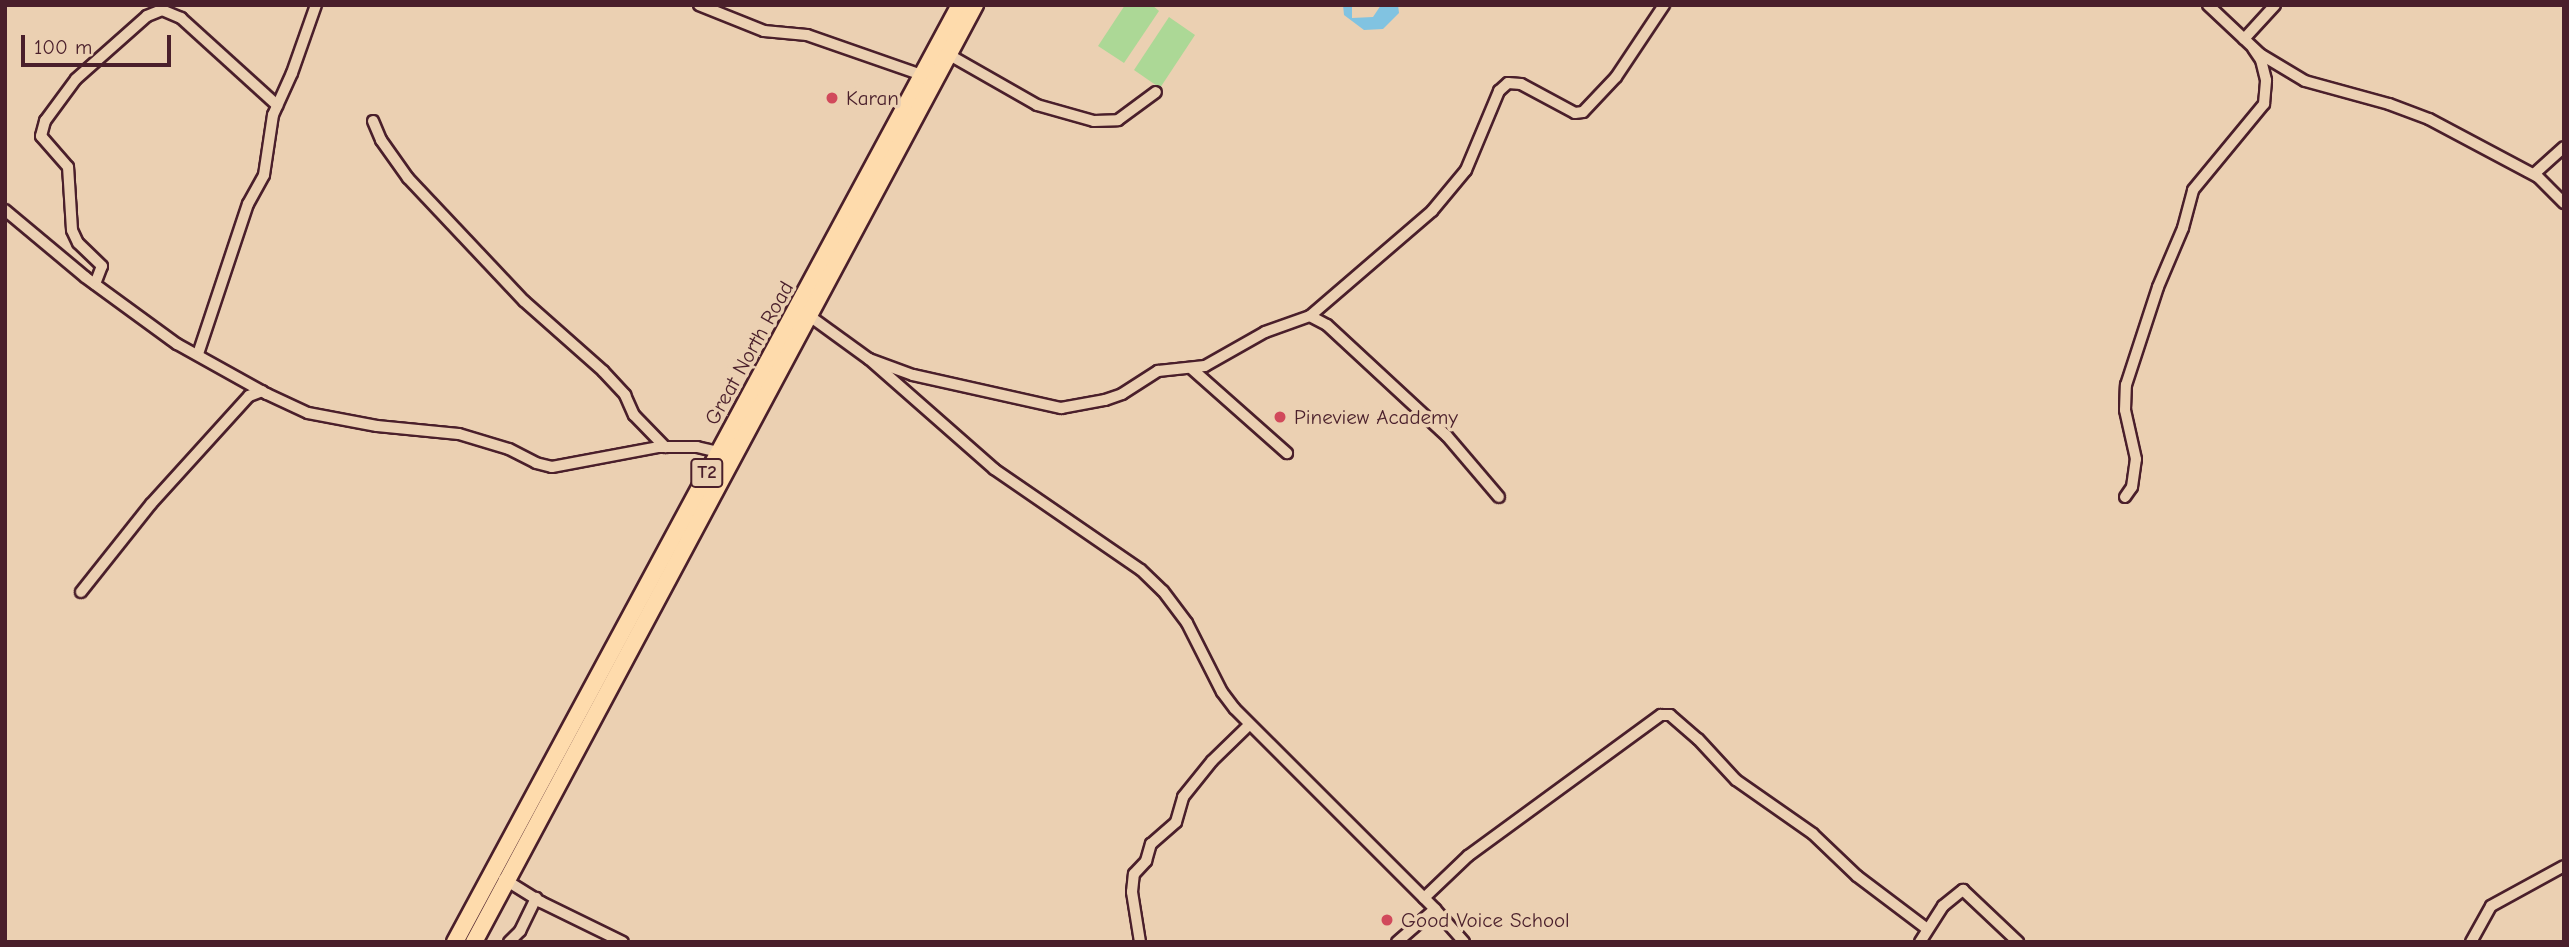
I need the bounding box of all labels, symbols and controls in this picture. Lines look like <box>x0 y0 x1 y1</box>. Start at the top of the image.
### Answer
scale bar <box>24 21 175 65</box>
text: 100 m <box>34 35 92 59</box>
place label: Karan <box>846 85 899 111</box>
marker: Karan <box>824 90 840 106</box>
street label: Great North Road <box>699 277 799 429</box>
place label: Pineview Academy <box>1294 404 1458 430</box>
marker: Pineview Academy <box>1272 409 1288 425</box>
road number: T2 <box>690 458 724 488</box>
place label: Good Voice School <box>1401 907 1570 933</box>
marker: Good Voice School <box>1379 912 1395 928</box>

